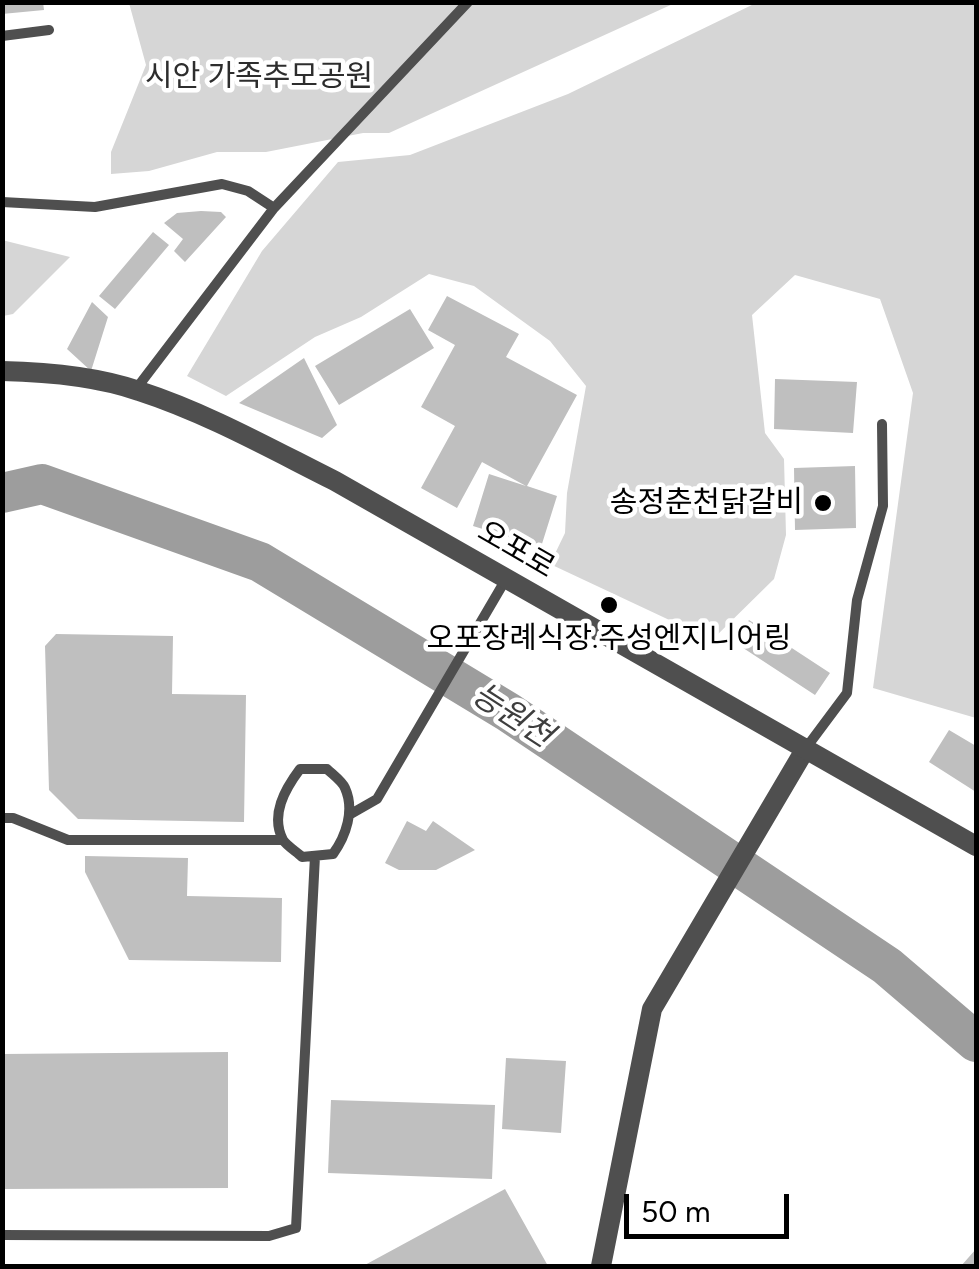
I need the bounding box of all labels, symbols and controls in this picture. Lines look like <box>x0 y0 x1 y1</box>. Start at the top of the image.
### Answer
park label: 시안 가족추모공원 <box>145 59 373 95</box>
place label: 송정춘천닭갈비 <box>610 485 803 521</box>
marker: 송정춘천닭갈비 <box>812 492 834 514</box>
street label: 오포로 <box>471 514 561 586</box>
marker: 오포장례식장.주성엔지니어링 <box>598 594 620 616</box>
place label: 오포장례식장.주성엔지니어링 <box>426 621 792 657</box>
water label: 능원천 <box>465 676 559 756</box>
scale bar <box>629 1174 794 1236</box>
text: 50 m <box>641 1193 710 1230</box>

